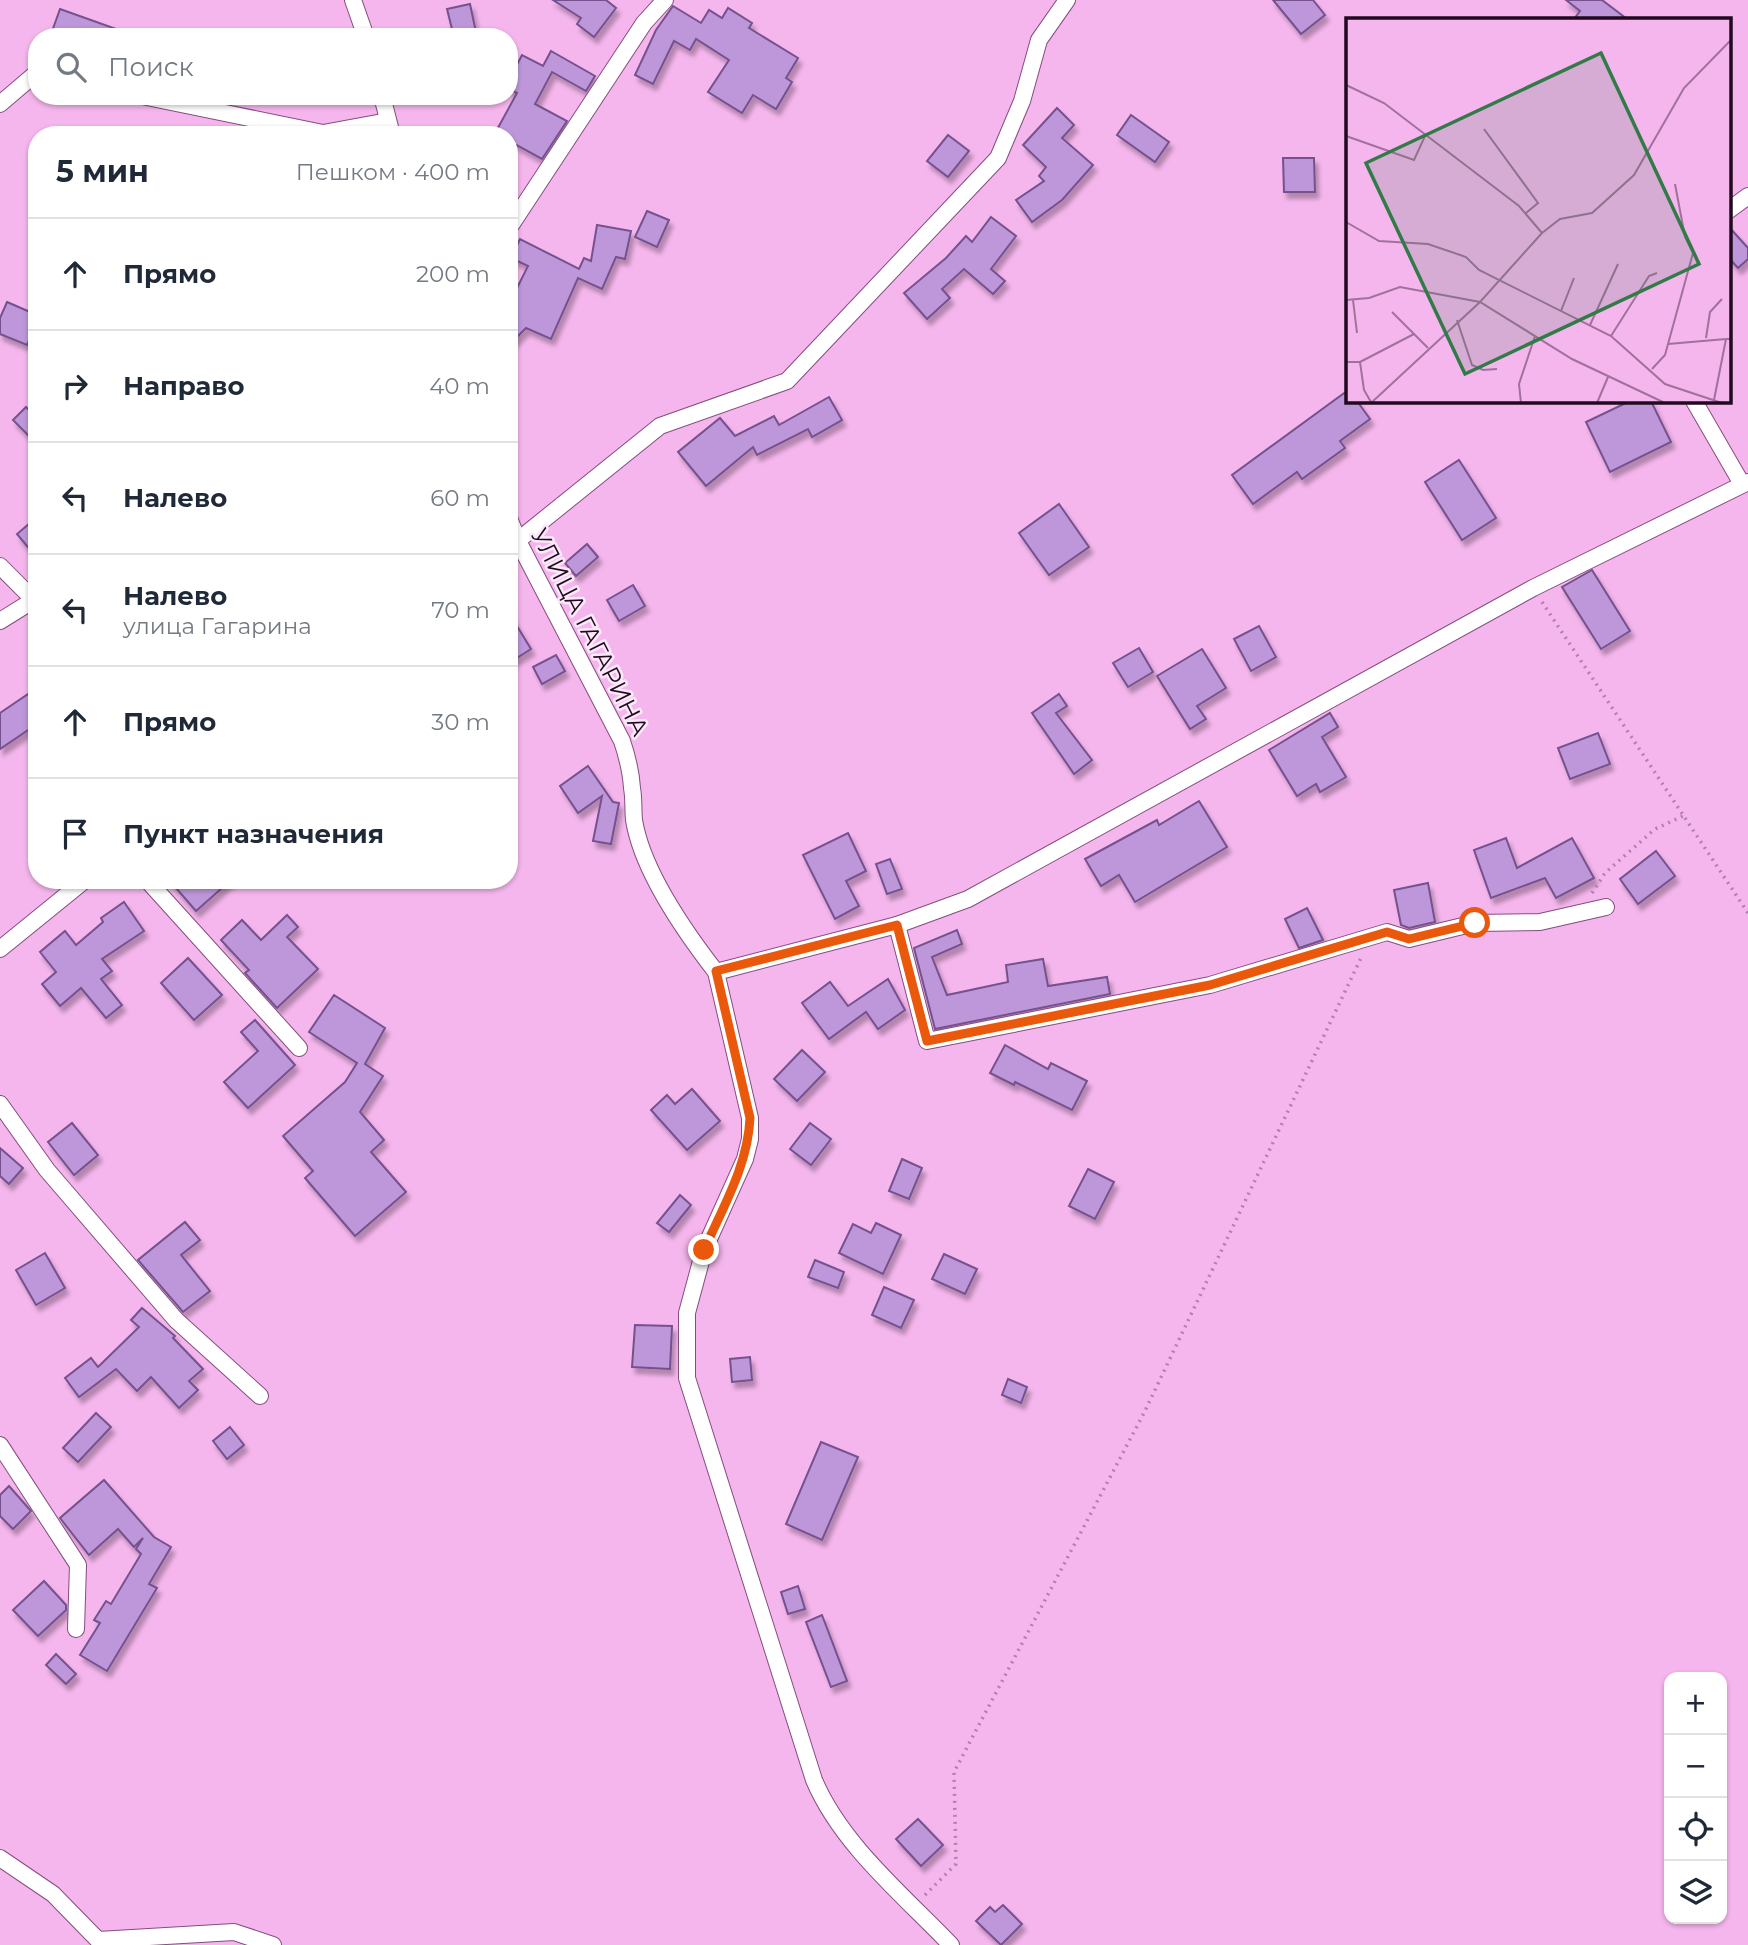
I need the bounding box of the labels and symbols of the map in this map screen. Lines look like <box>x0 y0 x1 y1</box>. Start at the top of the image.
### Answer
inset map <box>1346 18 1730 402</box>
street label: УЛИЦА ГАГАРИНА <box>525 523 655 741</box>
route start <box>1459 907 1490 938</box>
route end <box>688 1234 719 1265</box>

